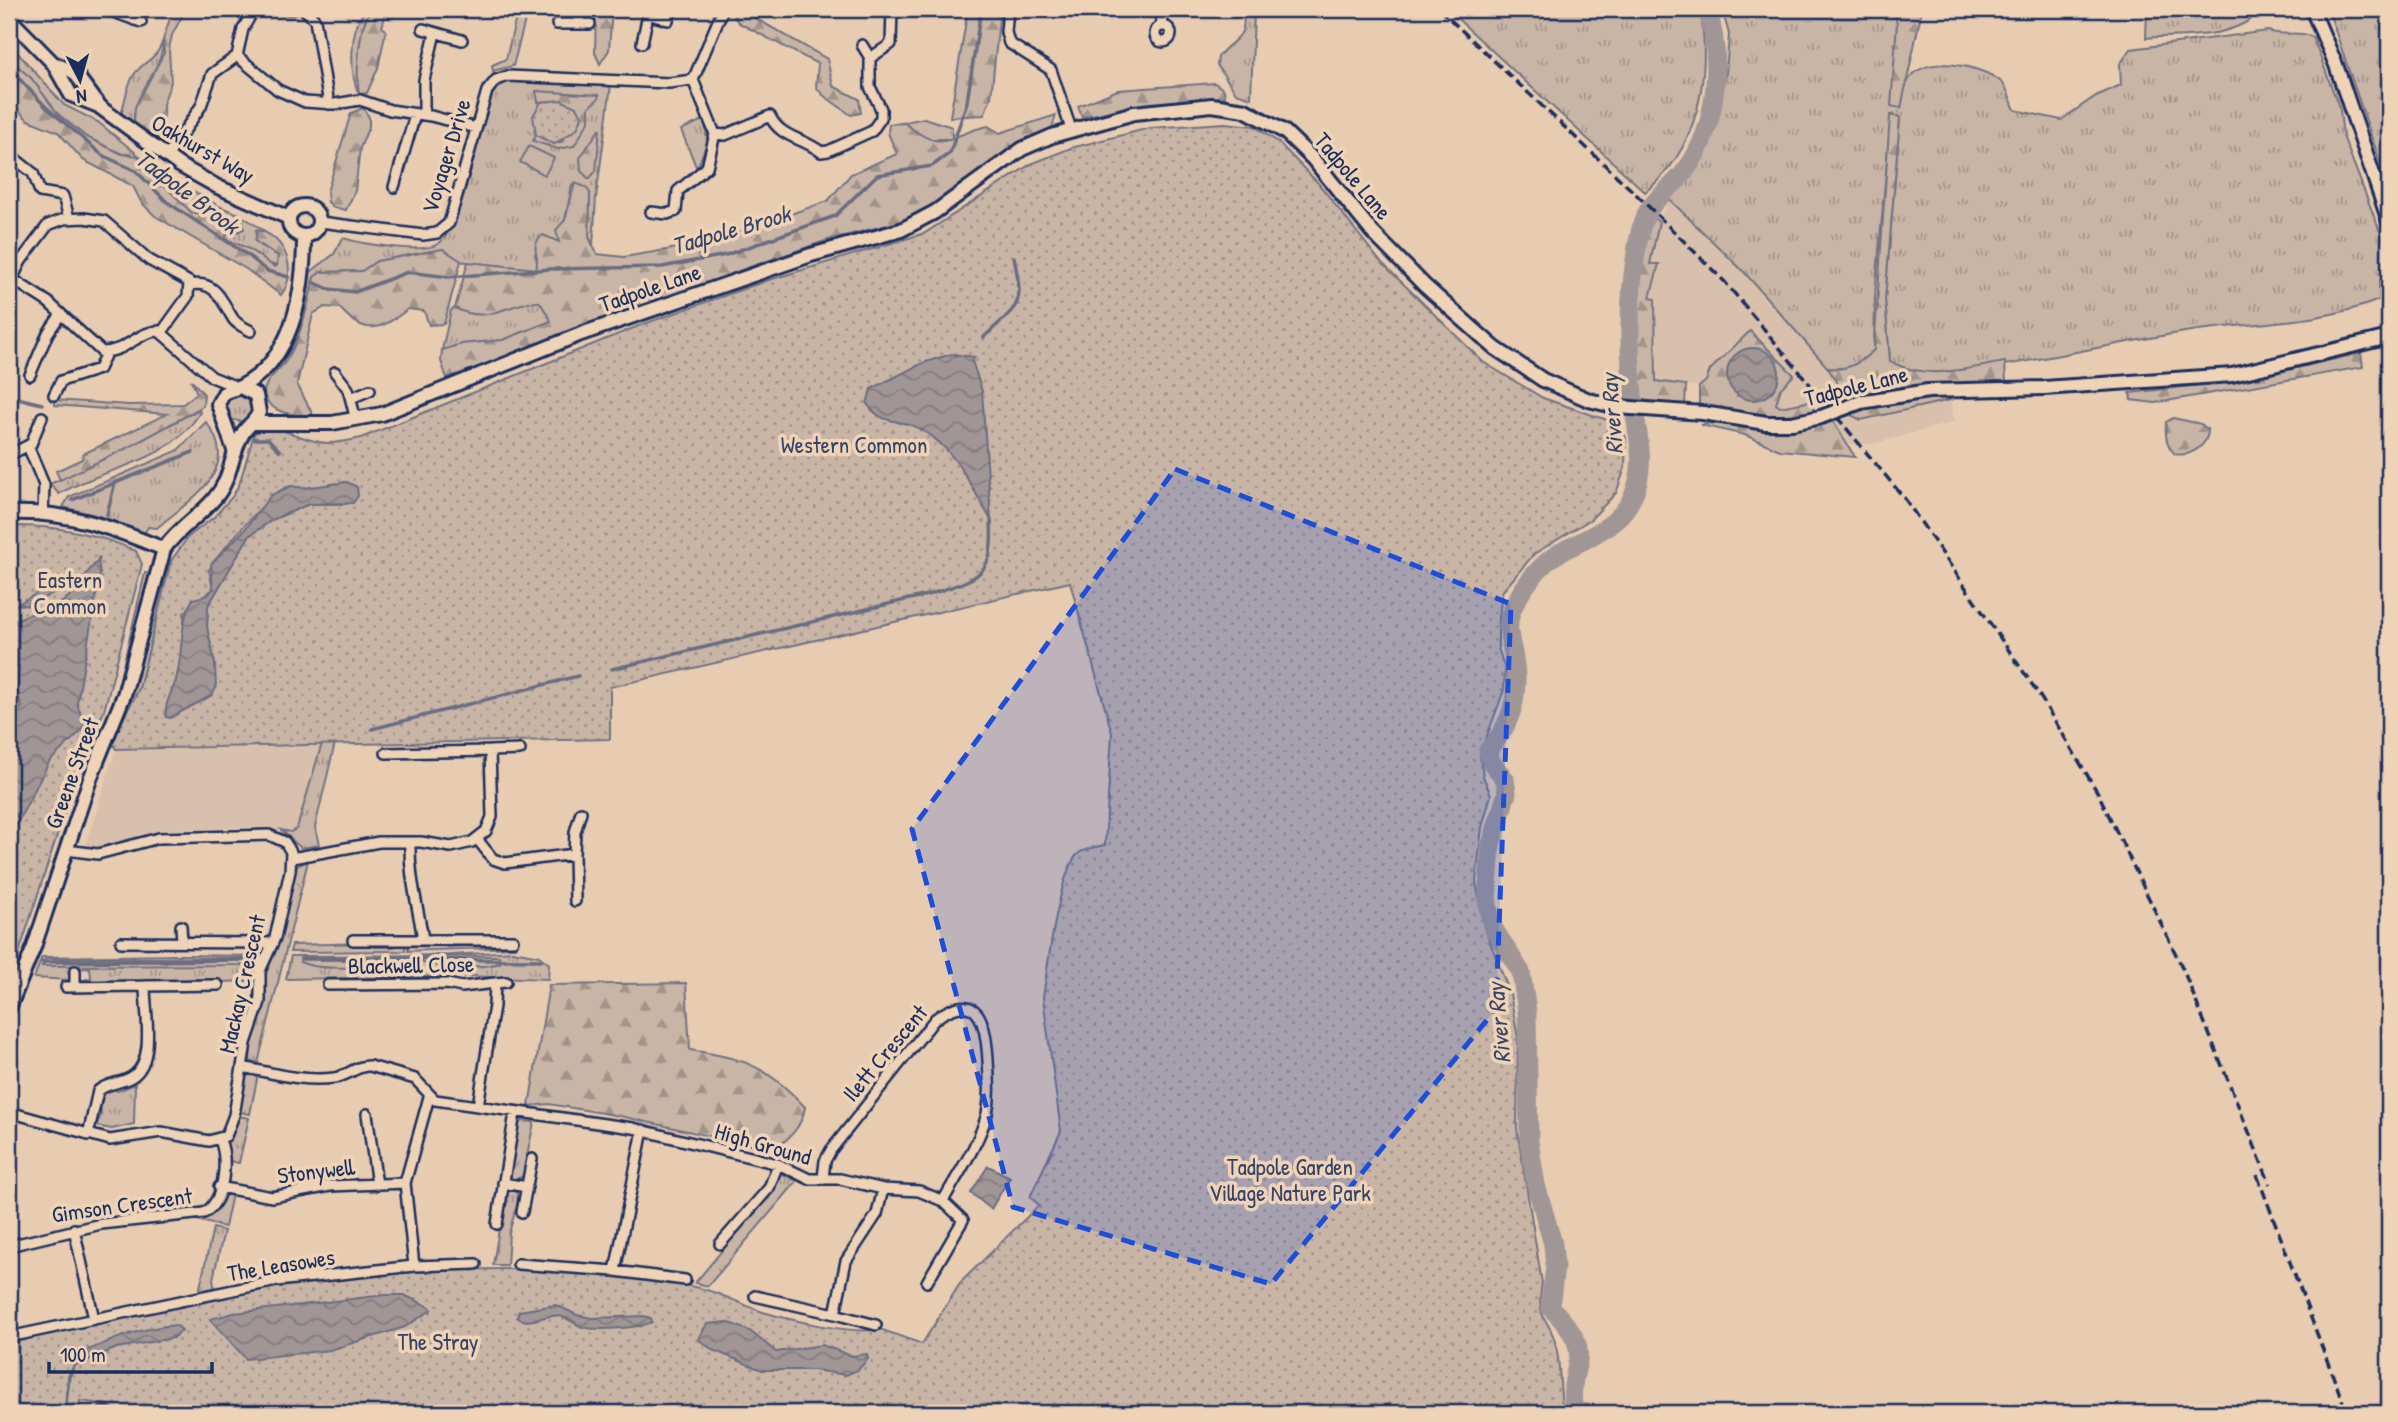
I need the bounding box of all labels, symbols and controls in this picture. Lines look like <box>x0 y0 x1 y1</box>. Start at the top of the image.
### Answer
north arrow <box>46 46 116 116</box>
text: N <box>75 83 88 110</box>
street label: Voyager Drive <box>413 95 478 217</box>
street label: Oakhurst Way <box>146 107 261 191</box>
street label: Tadpole Lane <box>1308 125 1399 226</box>
water label: Tadpole Brook <box>129 142 248 243</box>
water label: Tadpole Brook <box>668 196 796 262</box>
street label: Tadpole Lane <box>595 256 705 319</box>
street label: Tadpole Lane <box>1801 358 1911 413</box>
water label: River Ray <box>1592 370 1631 455</box>
park label: Western Common <box>781 429 927 460</box>
park label: Eastern Common <box>34 564 106 621</box>
street label: Greene Street <box>37 712 106 833</box>
street label: Mackay Crescent <box>211 911 273 1056</box>
street label: Blackwell Close <box>348 948 474 981</box>
water label: River Ray <box>1478 979 1518 1065</box>
street label: Ilett Crescent <box>835 997 935 1108</box>
street label: High Ground <box>711 1115 815 1172</box>
street label: Stonywell <box>276 1150 357 1191</box>
park label: Tadpole Garden Village Nature Park <box>1209 1151 1371 1208</box>
street label: Gimson Crescent <box>50 1179 195 1230</box>
street label: The Leasowes <box>225 1241 337 1288</box>
park label: The Stray <box>398 1326 479 1357</box>
scale bar <box>49 1331 212 1375</box>
text: 100 m <box>60 1340 106 1369</box>

